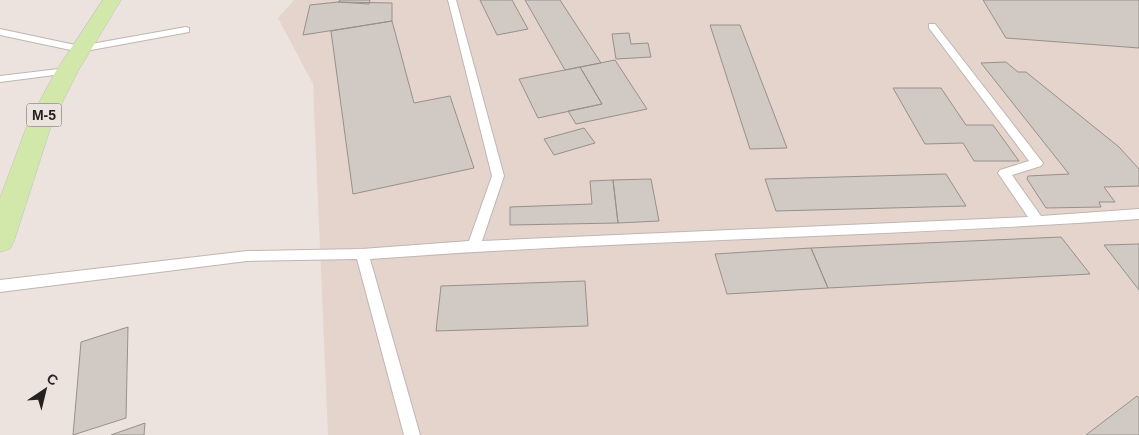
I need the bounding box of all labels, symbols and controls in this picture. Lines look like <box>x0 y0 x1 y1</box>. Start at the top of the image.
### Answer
road number: М-5 <box>27 104 62 126</box>
north arrow <box>20 365 70 415</box>
text: С <box>44 370 61 389</box>

